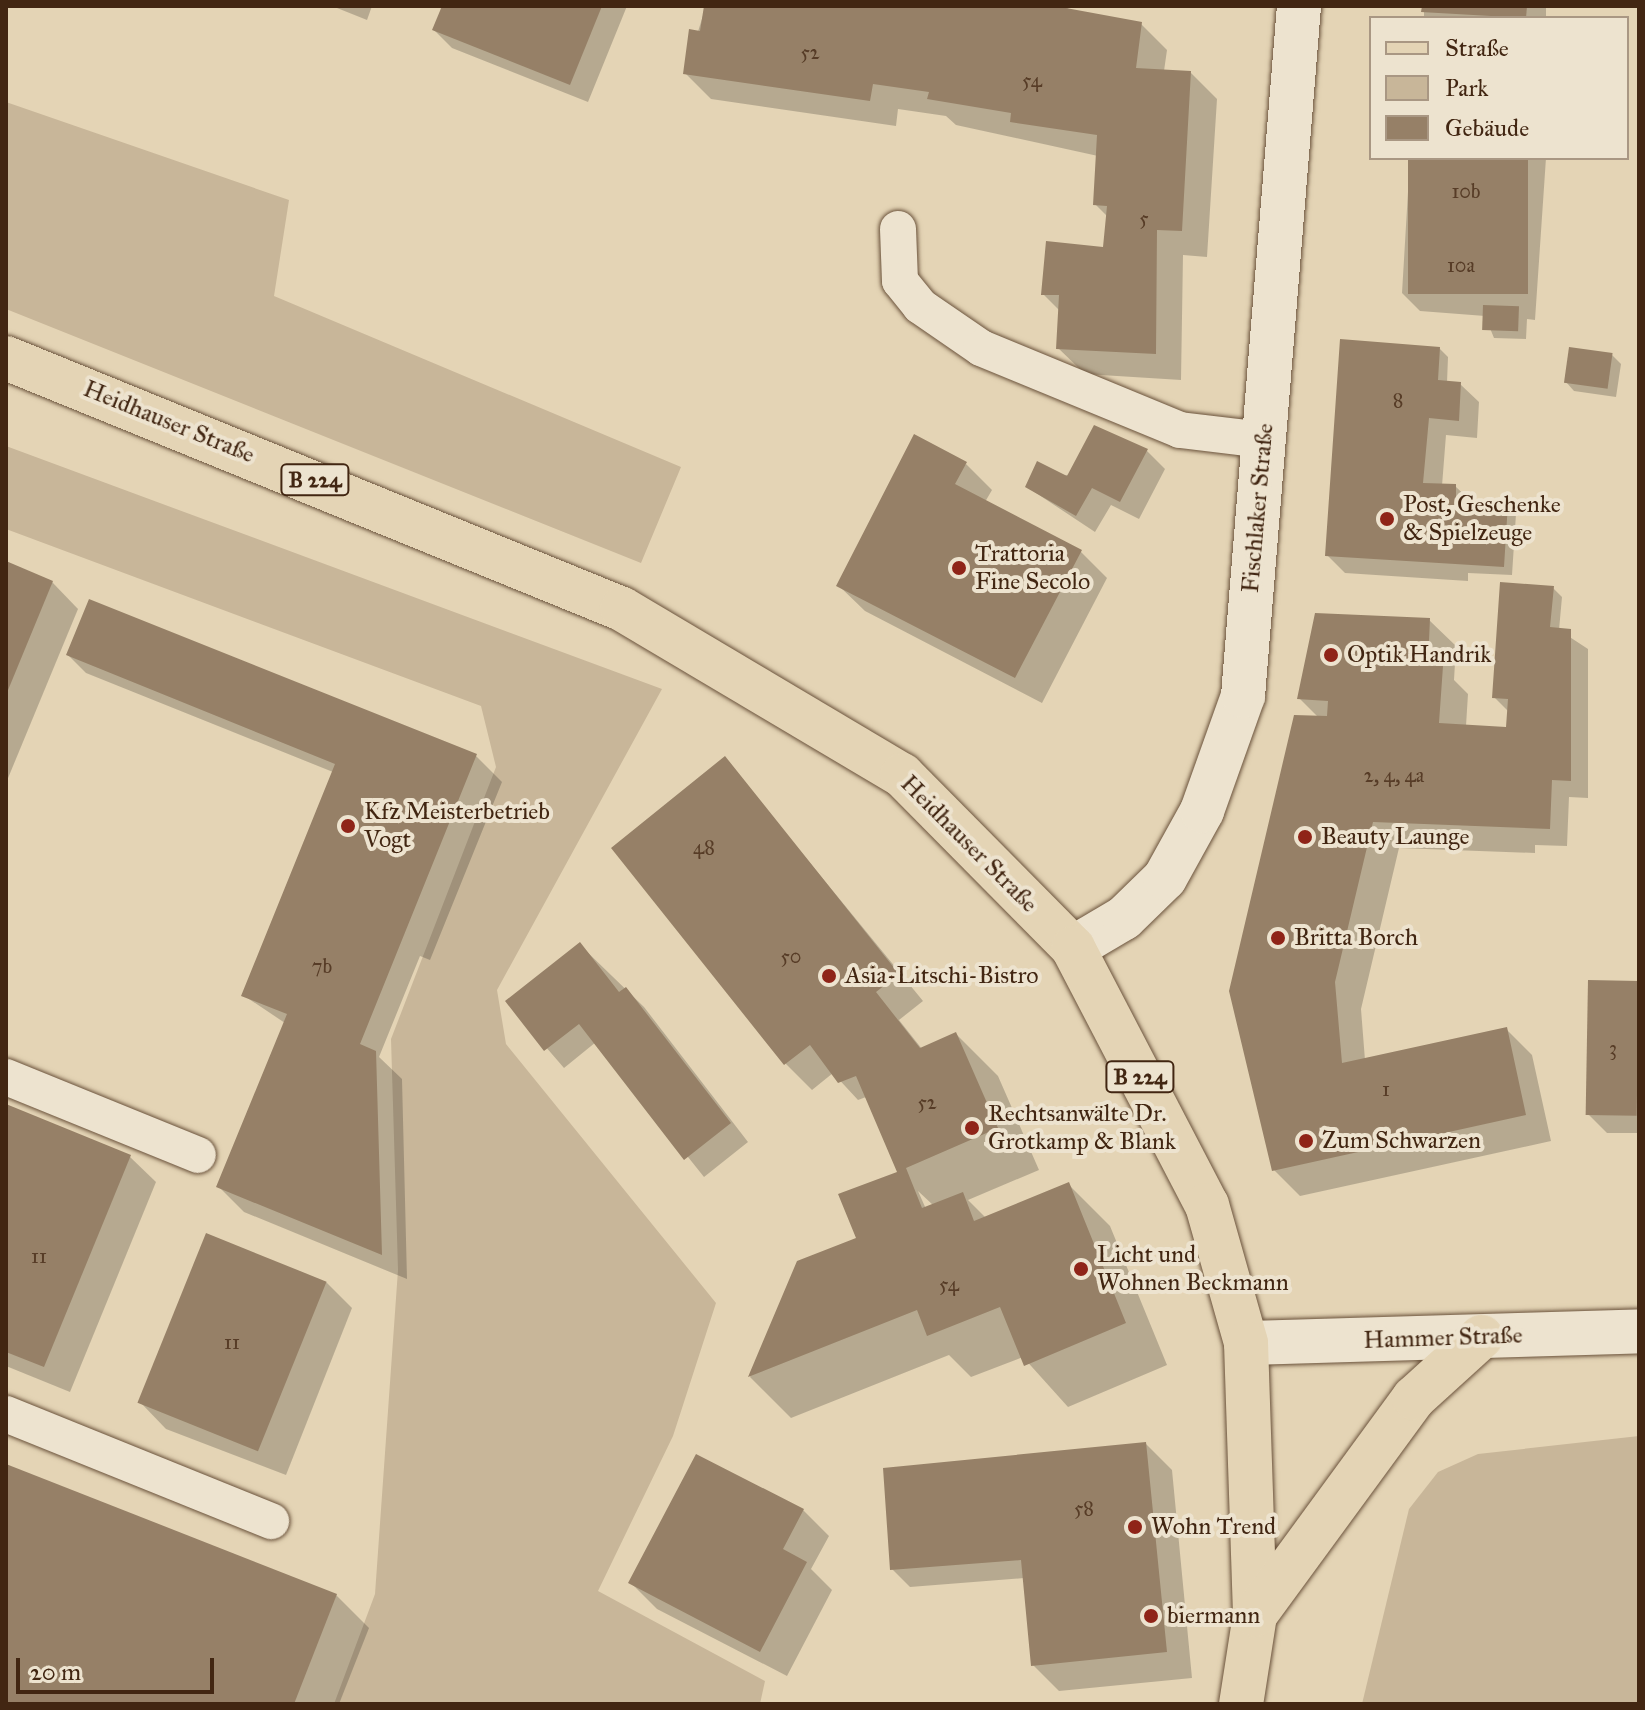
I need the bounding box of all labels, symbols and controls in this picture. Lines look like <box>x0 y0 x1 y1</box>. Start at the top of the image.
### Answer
legend <box>1369 16 1629 160</box>
text: Straße <box>1445 33 1509 63</box>
house number: 52 <box>800 40 820 64</box>
house number: 54 <box>1022 68 1042 92</box>
text: Park <box>1445 73 1488 103</box>
text: Gebäude <box>1445 113 1529 143</box>
house number: 10b <box>1451 179 1481 203</box>
house number: 5 <box>1139 206 1149 230</box>
house number: 10a <box>1447 253 1475 277</box>
street label: Heidhauser Straße <box>79 375 259 469</box>
house number: 8 <box>1393 388 1403 412</box>
street label: Fischlaker Straße <box>1236 422 1280 594</box>
road number: B 224 <box>279 462 351 498</box>
place label: Post, Geschenke & Spielzeuge <box>1403 491 1561 547</box>
marker: Post, Geschenke & Spielzeuge <box>1378 510 1396 528</box>
place label: Trattoria Fine Secolo <box>975 540 1090 596</box>
marker: Trattoria Fine Secolo <box>950 559 968 577</box>
place label: Optik Handrik <box>1347 641 1491 669</box>
marker: Optik Handrik <box>1322 646 1340 664</box>
house number: 2, 4, 4a <box>1364 763 1424 787</box>
street label: Heidhauser Straße <box>894 769 1044 919</box>
place label: Kfz Meisterbetrieb Vogt <box>364 798 550 854</box>
marker: Kfz Meisterbetrieb Vogt <box>339 817 357 835</box>
place label: Beauty Launge <box>1321 823 1470 851</box>
marker: Beauty Launge <box>1296 828 1314 846</box>
house number: 48 <box>693 835 715 859</box>
place label: Britta Borch <box>1294 924 1418 952</box>
marker: Britta Borch <box>1269 929 1287 947</box>
house number: 50 <box>781 944 801 968</box>
house number: 7b <box>312 954 332 978</box>
place label: Asia-Litschi-Bistro <box>845 962 1039 990</box>
marker: Asia-Litschi-Bistro <box>820 967 838 985</box>
house number: 3 <box>1609 1036 1617 1060</box>
road number: B 224 <box>1104 1059 1176 1095</box>
house number: 1 <box>1382 1077 1390 1101</box>
house number: 52 <box>917 1090 937 1114</box>
place label: Rechtsanwälte Dr. Grotkamp & Blank <box>988 1100 1176 1156</box>
marker: Rechtsanwälte Dr. Grotkamp & Blank <box>963 1119 981 1137</box>
place label: Zum Schwarzen <box>1322 1127 1481 1155</box>
marker: Zum Schwarzen <box>1297 1132 1315 1150</box>
place label: Licht und Wohnen Beckmann <box>1097 1241 1289 1297</box>
house number: 11 <box>31 1244 47 1268</box>
marker: Licht und Wohnen Beckmann <box>1072 1260 1090 1278</box>
house number: 54 <box>939 1272 959 1296</box>
street label: Hammer Straße <box>1363 1321 1523 1355</box>
house number: 11 <box>224 1330 240 1354</box>
house number: 58 <box>1074 1496 1094 1520</box>
place label: Wohn Trend <box>1151 1513 1276 1541</box>
marker: Wohn Trend <box>1126 1518 1144 1536</box>
place label: biermann <box>1167 1602 1260 1630</box>
marker: biermann <box>1142 1607 1160 1625</box>
scale bar <box>20 1642 218 1692</box>
text: 20 m <box>30 1657 81 1687</box>

